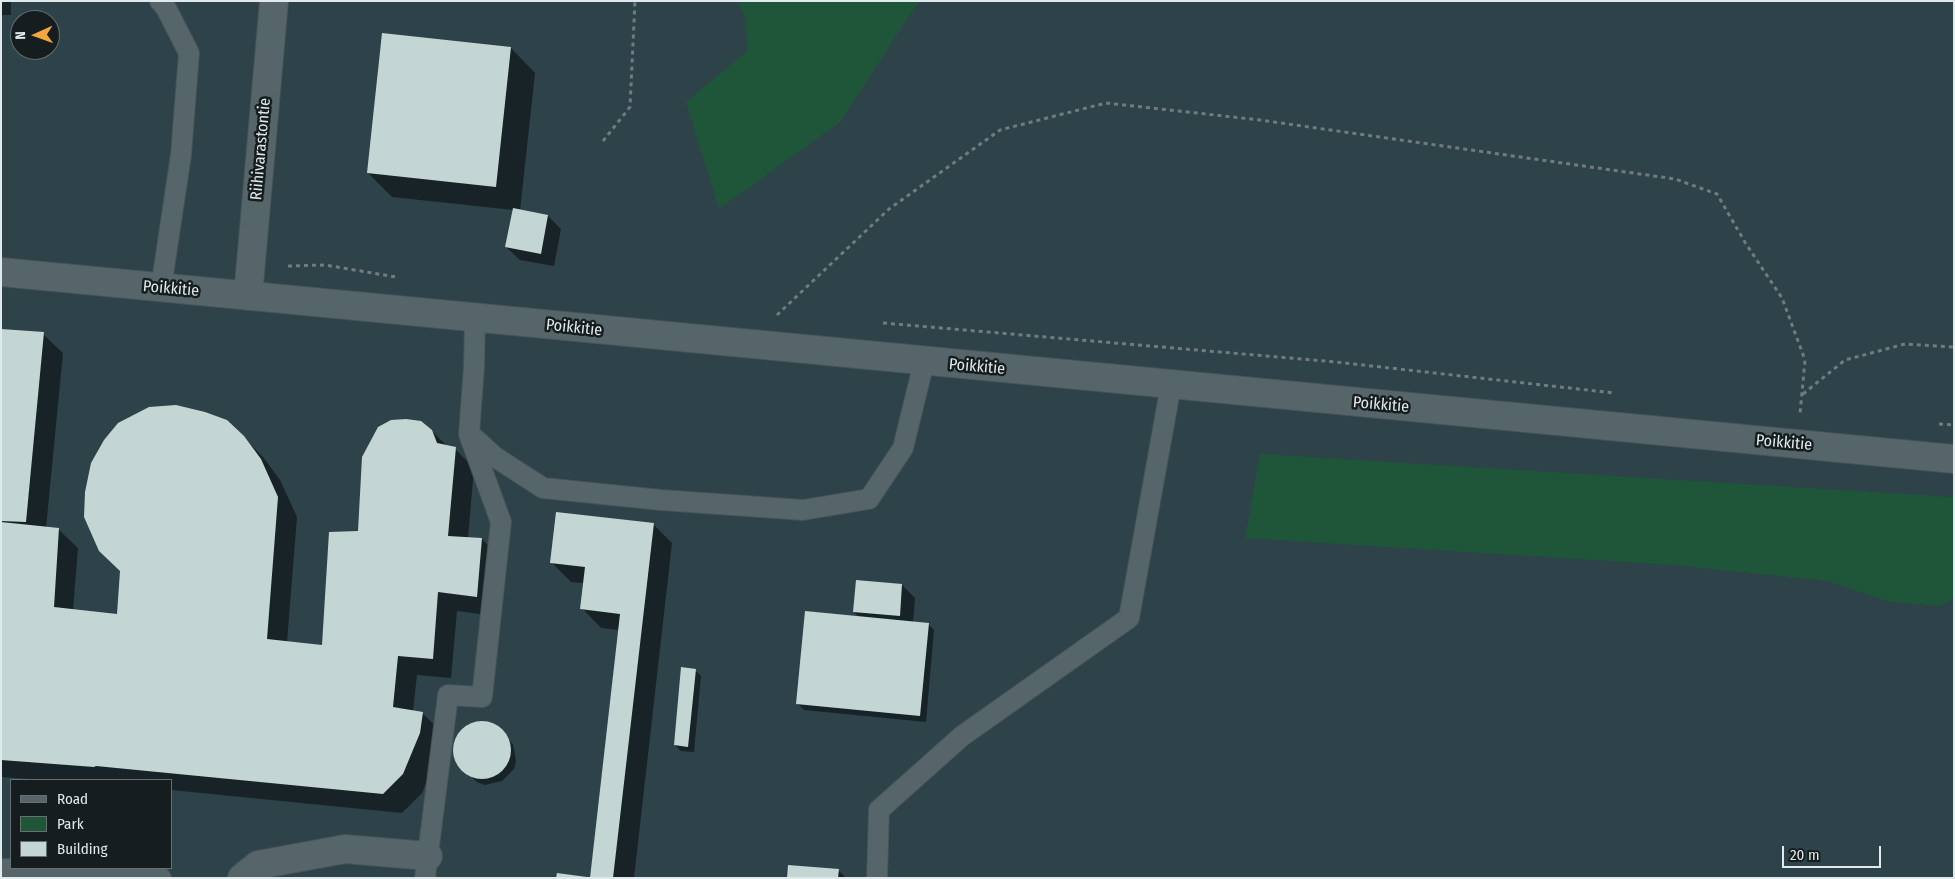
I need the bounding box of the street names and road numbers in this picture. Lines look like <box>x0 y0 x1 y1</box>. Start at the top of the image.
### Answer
street label: Riihivarastontie <box>247 97 275 201</box>
street label: Poikkitie <box>142 277 200 301</box>
street label: Poikkitie <box>545 316 603 340</box>
street label: Poikkitie <box>948 355 1006 379</box>
street label: Poikkitie <box>1352 393 1410 417</box>
street label: Poikkitie <box>1755 431 1813 455</box>

